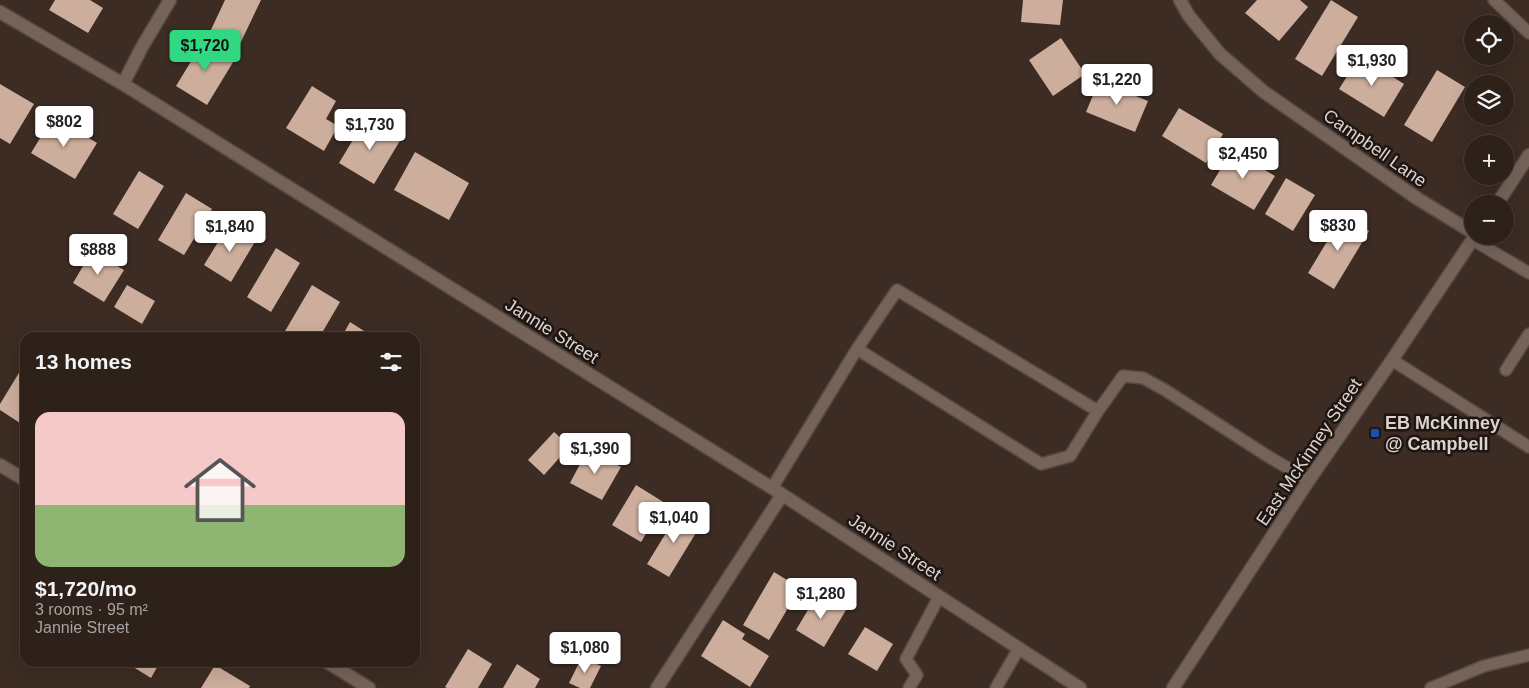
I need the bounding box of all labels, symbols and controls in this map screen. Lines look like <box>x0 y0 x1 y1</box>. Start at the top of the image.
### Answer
map controls <box>1464 15 1514 245</box>
button: locate <box>1464 15 1514 65</box>
pin: $1,720 <box>164 30 246 72</box>
text: $1,720 <box>181 37 229 54</box>
pin: $1,930 <box>1331 44 1413 87</box>
text: $1,930 <box>1348 52 1396 69</box>
pin: $1,220 <box>1076 64 1158 106</box>
text: $1,220 <box>1093 71 1141 88</box>
button: layers <box>1464 75 1514 125</box>
street label: Campbell Lane <box>1320 105 1430 191</box>
pin: $802 <box>34 106 94 148</box>
pin: $1,730 <box>329 108 411 151</box>
text: $802 <box>46 113 82 130</box>
text: $1,730 <box>346 116 394 133</box>
button: + <box>1464 135 1514 185</box>
pin: $2,450 <box>1202 138 1284 180</box>
text: $2,450 <box>1219 145 1267 162</box>
button: − <box>1464 195 1514 245</box>
pin: $1,840 <box>189 210 271 253</box>
pin: $830 <box>1308 210 1368 252</box>
text: $830 <box>1320 217 1356 234</box>
text: $1,840 <box>206 218 254 235</box>
pin: $888 <box>68 234 128 276</box>
text: $888 <box>80 241 116 258</box>
street label: Jannie Street <box>502 294 602 368</box>
icon: filters <box>377 348 405 376</box>
text: 13 homes <box>35 350 132 373</box>
street label: East McKinney Street <box>1252 375 1366 529</box>
place label: EB McKinney @ Campbell <box>1385 413 1500 454</box>
marker: EB McKinney @ Campbell <box>1369 427 1381 439</box>
pin: $1,390 <box>554 432 636 475</box>
text: $1,390 <box>571 440 619 457</box>
icon: home <box>175 445 265 535</box>
pin: $1,040 <box>633 502 715 544</box>
text: $1,040 <box>650 509 698 526</box>
street label: Jannie Street <box>845 510 945 584</box>
text: $1,720/mo <box>35 577 137 600</box>
pin: $1,280 <box>780 578 862 620</box>
text: $1,280 <box>797 585 845 602</box>
text: 3 rooms · 95 m² <box>35 601 148 618</box>
text: Jannie Street <box>35 619 129 636</box>
pin: $1,080 <box>544 632 626 674</box>
text: $1,080 <box>561 639 609 656</box>

